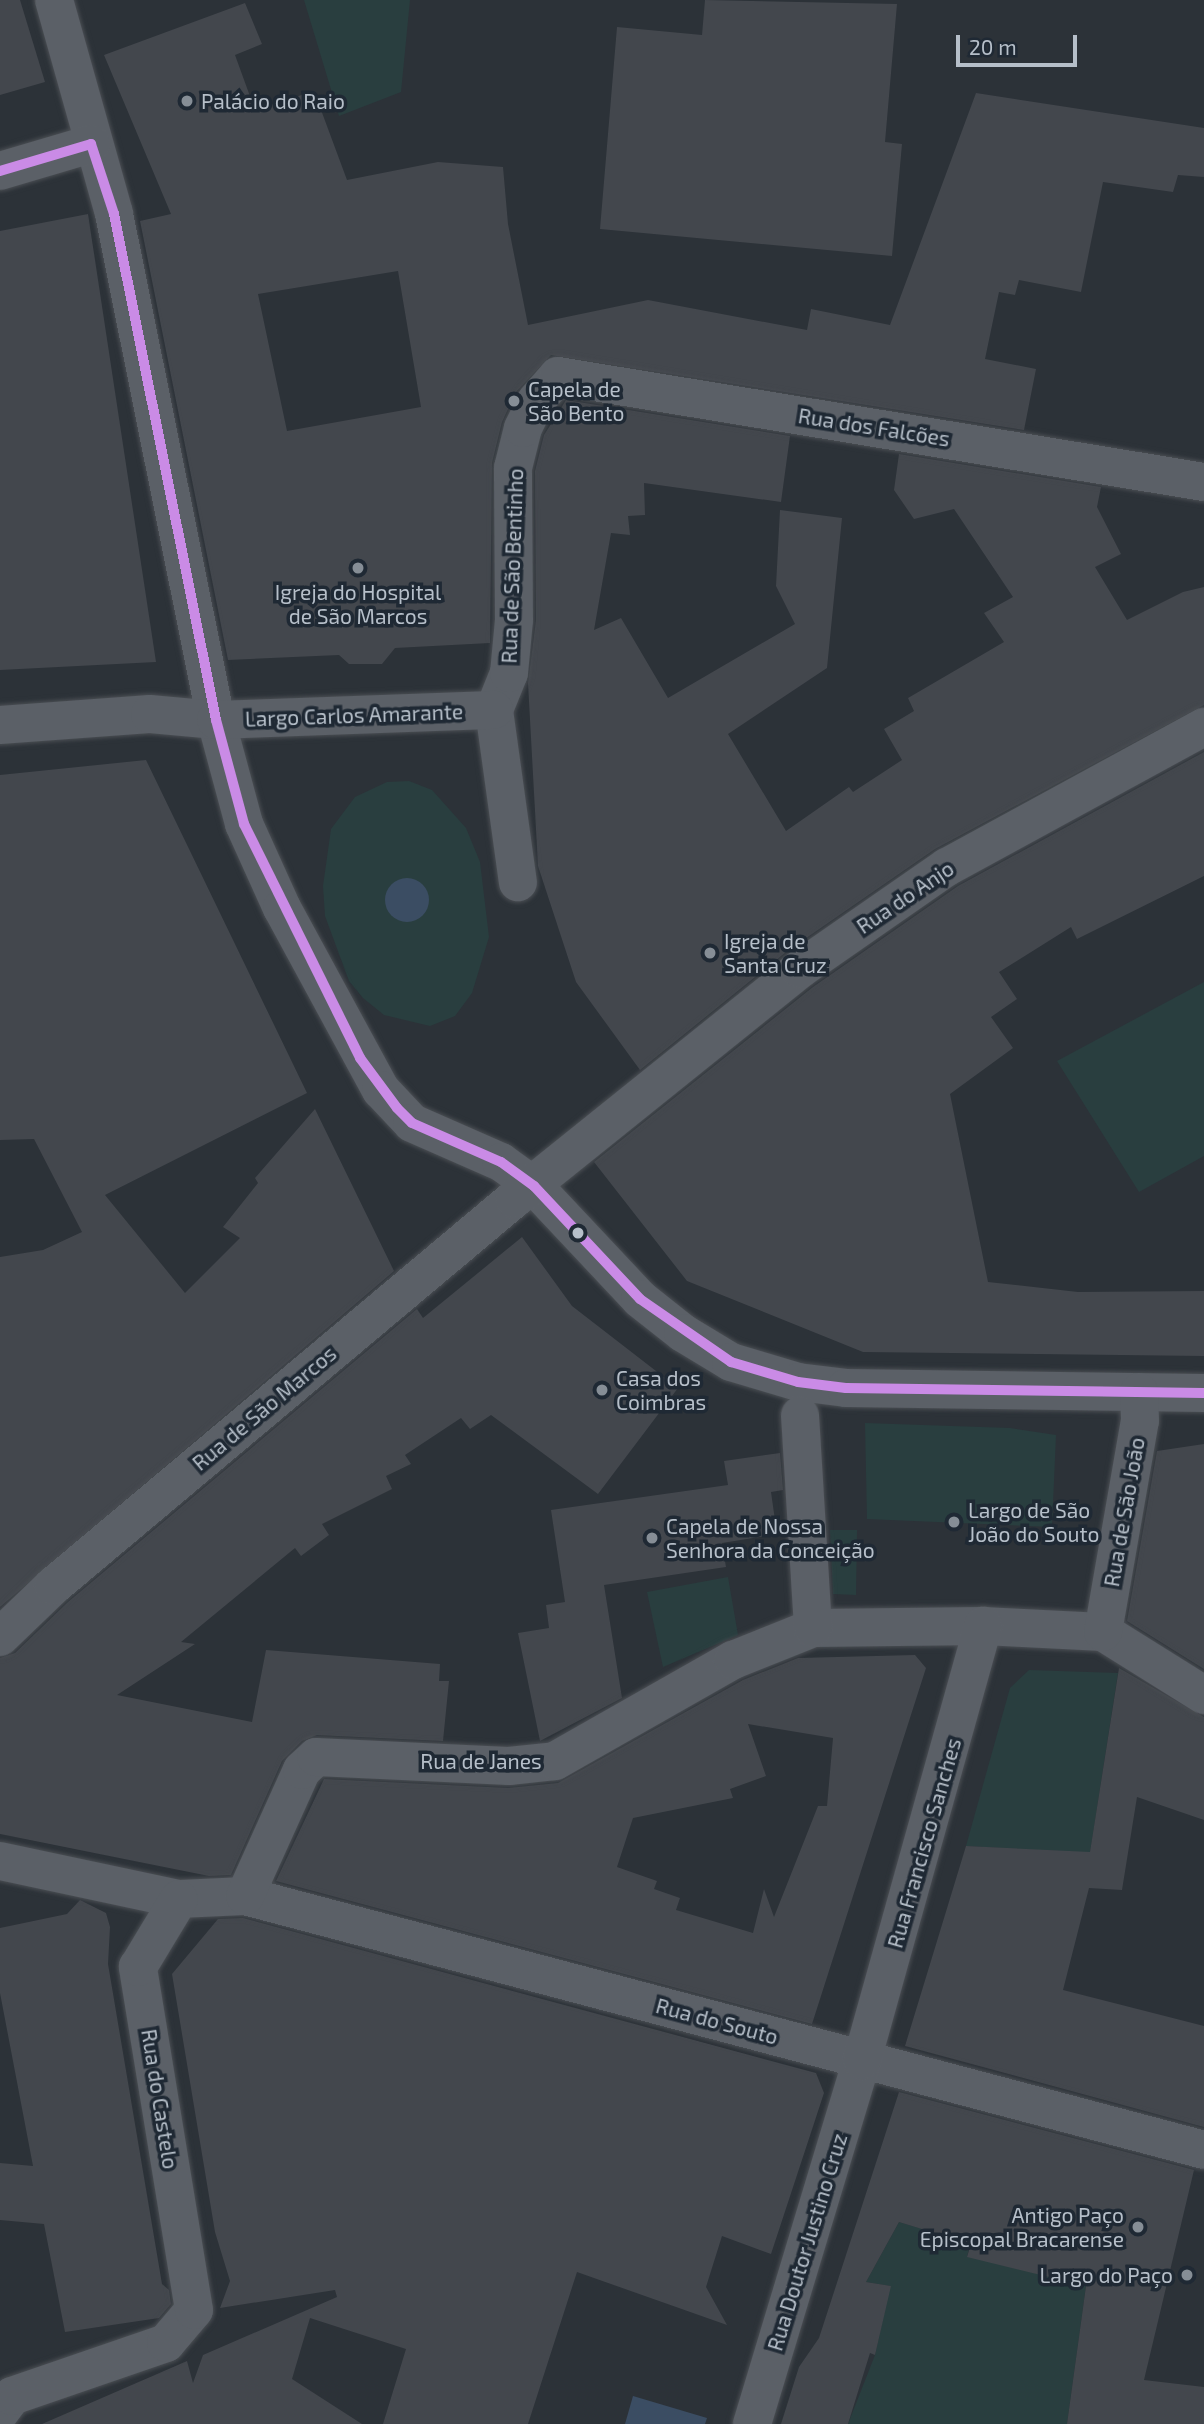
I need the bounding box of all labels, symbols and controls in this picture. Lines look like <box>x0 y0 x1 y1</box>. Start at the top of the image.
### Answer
scale bar <box>959 21 1080 65</box>
text: 20 m <box>969 34 1017 59</box>
place label: Palácio do Raio <box>201 88 345 114</box>
marker: Palácio do Raio <box>179 93 195 109</box>
place label: Capela de São Bento <box>528 376 624 426</box>
marker: Capela de São Bento <box>506 393 522 409</box>
street label: Rua dos Falcões <box>796 403 952 451</box>
street label: Rua de São Bentinho <box>496 468 528 664</box>
marker: Igreja do Hospital de São Marcos <box>350 560 366 576</box>
place label: Igreja do Hospital de São Marcos <box>275 579 441 629</box>
street label: Largo Carlos Amarante <box>244 699 464 731</box>
street label: Rua do Anjo <box>851 855 959 939</box>
place label: Igreja de Santa Cruz <box>724 928 827 978</box>
marker: Igreja de Santa Cruz <box>702 945 718 961</box>
unlabelled marker <box>571 1226 585 1240</box>
street label: Rua de São Marcos <box>187 1341 341 1475</box>
place label: Casa dos Coimbras <box>616 1365 706 1415</box>
marker: Casa dos Coimbras <box>594 1382 610 1398</box>
street label: Rua de São João <box>1098 1435 1150 1589</box>
place label: Largo de São João do Souto <box>968 1497 1099 1547</box>
place label: Capela de Nossa Senhora da Conceição <box>666 1513 875 1563</box>
marker: Largo de São João do Souto <box>946 1514 962 1530</box>
marker: Capela de Nossa Senhora da Conceição <box>644 1530 660 1546</box>
street label: Rua Francisco Sanches <box>882 1735 966 1951</box>
street label: Rua de Janes <box>420 1748 542 1774</box>
street label: Rua do Souto <box>653 1993 781 2049</box>
street label: Rua do Castelo <box>136 2027 184 2171</box>
street label: Rua Doutor Justino Cruz <box>762 2130 852 2354</box>
place label: Antigo Paço Episcopal Bracarense <box>919 2202 1124 2252</box>
marker: Antigo Paço Episcopal Bracarense <box>1130 2219 1146 2235</box>
place label: Largo do Paço <box>1040 2262 1173 2288</box>
marker: Largo do Paço <box>1179 2267 1195 2283</box>

